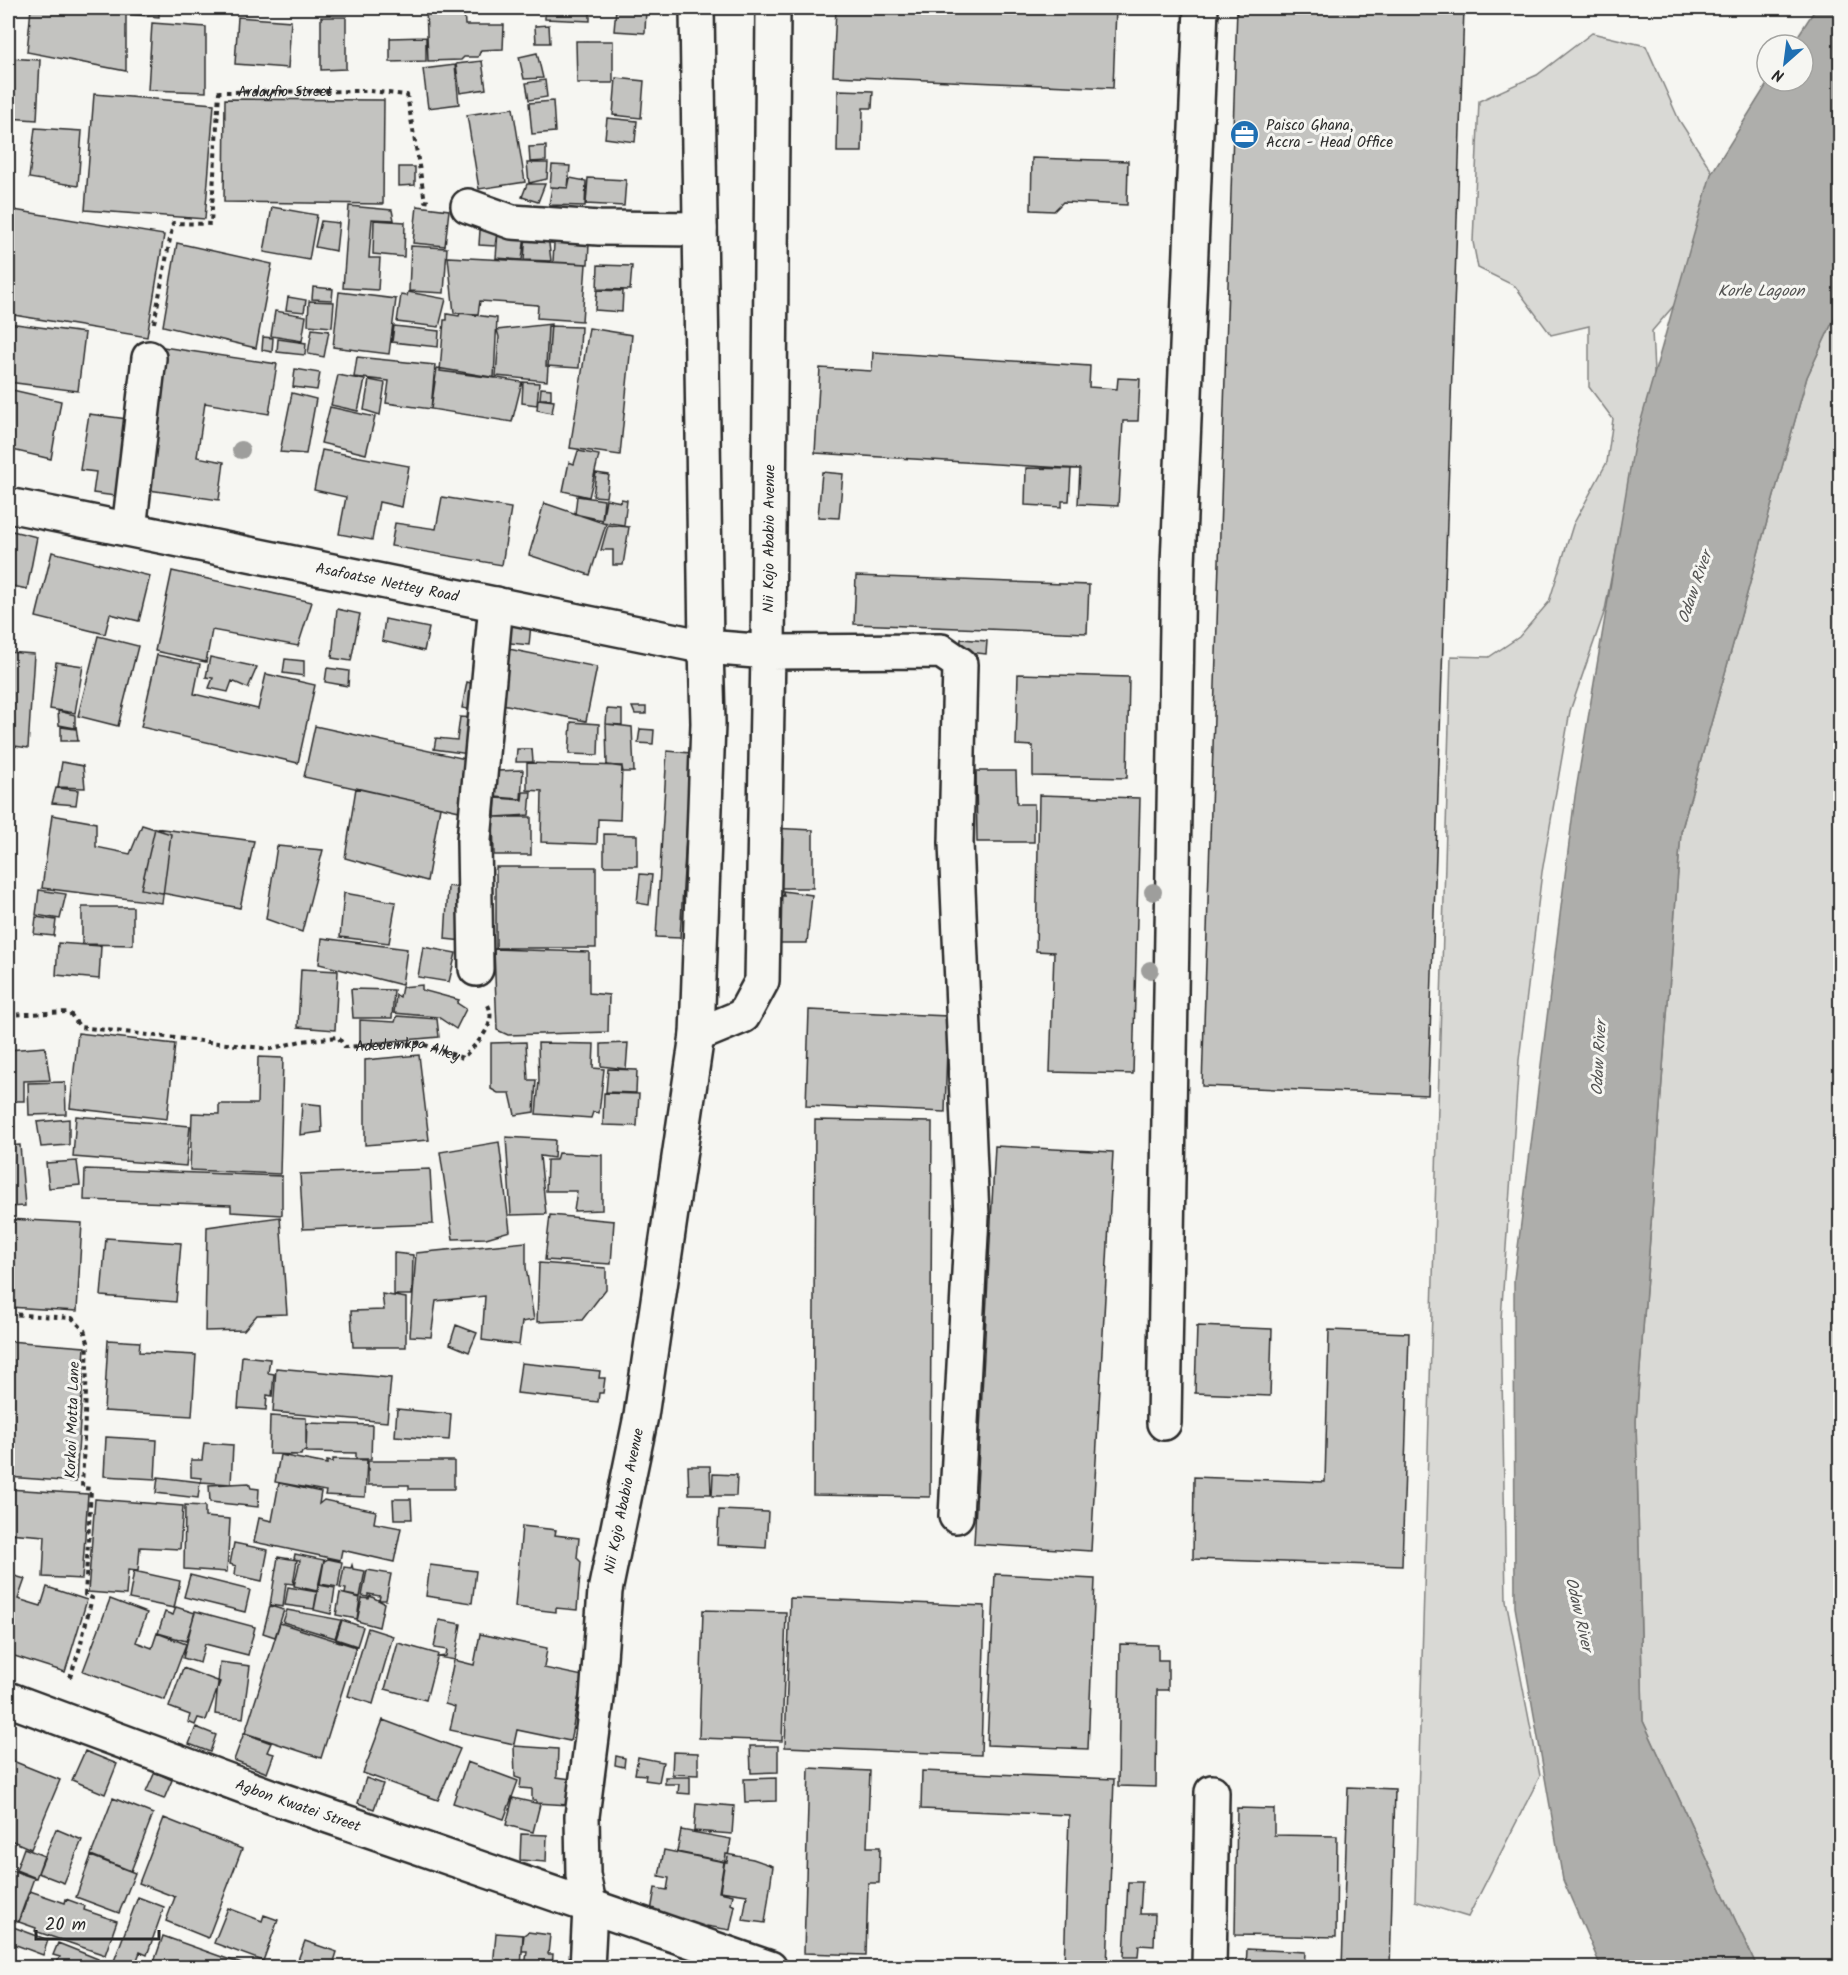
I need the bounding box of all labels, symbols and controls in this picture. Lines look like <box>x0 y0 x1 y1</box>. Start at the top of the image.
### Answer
north arrow <box>1755 33 1815 93</box>
text: N <box>1768 62 1789 88</box>
street label: Ardayfio Street <box>238 80 332 105</box>
place label: Paisco Ghana, Accra - Head Office <box>1266 114 1393 155</box>
office icon: Paisco Ghana, Accra - Head Office <box>1229 118 1261 150</box>
water label: Korle Lagoon <box>1718 279 1806 304</box>
street label: Nii Kojo Ababio Avenue <box>757 464 782 613</box>
water label: Odaw River <box>1671 545 1721 627</box>
street label: Asafoatse Nettey Road <box>313 557 461 609</box>
water label: Odaw River <box>1585 1016 1614 1096</box>
street label: Adedeinkpo Alley <box>355 1032 464 1069</box>
street label: Korkoi Motta Lane <box>59 1361 87 1479</box>
street label: Nii Kojo Ababio Avenue <box>598 1426 651 1576</box>
water label: Odaw River <box>1558 1575 1600 1657</box>
street label: Agbon Kwatei Street <box>232 1773 364 1839</box>
scale bar <box>36 1903 159 1941</box>
text: 20 m <box>45 1911 86 1940</box>

